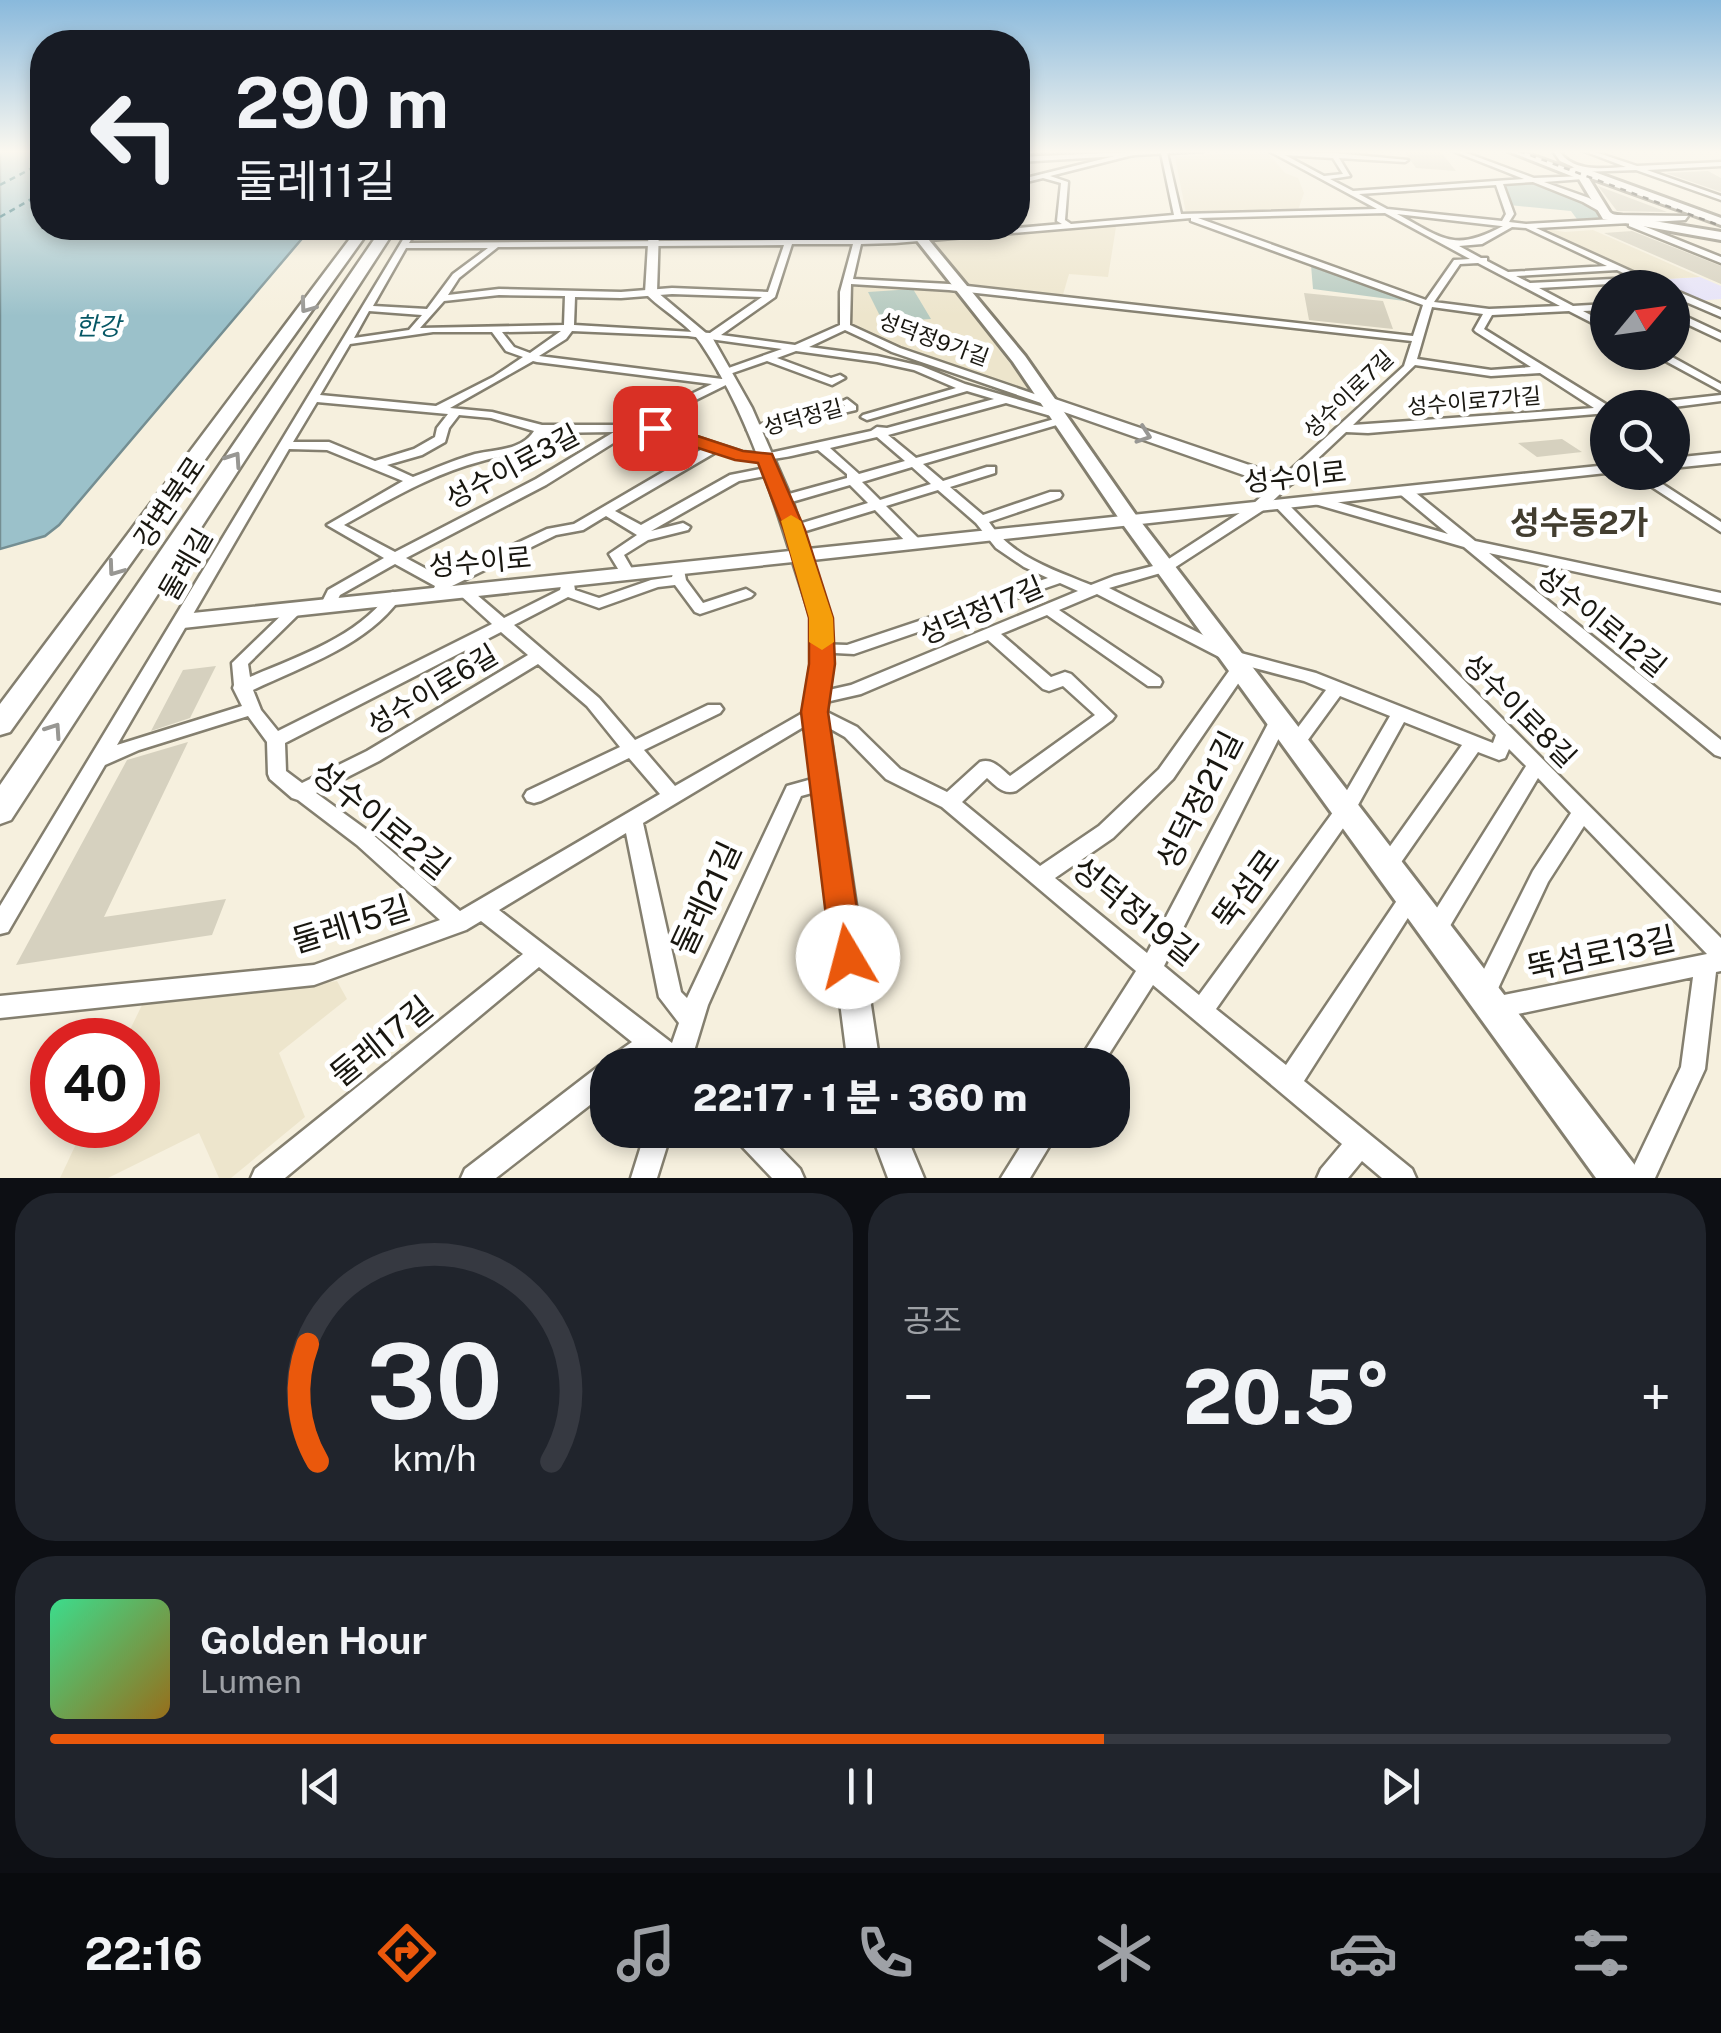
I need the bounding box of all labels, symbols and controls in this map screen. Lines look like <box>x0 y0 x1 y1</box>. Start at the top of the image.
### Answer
text: 290 m <box>235 61 449 144</box>
icon: left <box>70 70 200 200</box>
text: 둘레11길 <box>235 154 396 207</box>
north arrow <box>1590 270 1690 370</box>
map controls <box>1590 270 1690 490</box>
one-way arrow <box>300 295 319 314</box>
street label: 성덕정9가길 <box>876 307 992 371</box>
water label: 한강 <box>75 311 124 341</box>
street label: 성수이로7길 <box>1298 345 1398 443</box>
street label: 성수이로7가길 <box>1406 382 1542 420</box>
pin <box>613 386 698 471</box>
button: search <box>1590 390 1690 490</box>
street label: 성덕정길 <box>761 394 845 440</box>
icon: arrive <box>628 401 683 456</box>
street label: 성수이로3길 <box>440 417 584 515</box>
one-way arrow <box>1134 423 1151 443</box>
street label: 강변북로 <box>127 450 211 554</box>
one-way arrow <box>221 452 240 470</box>
street label: 성수이로 <box>1242 454 1348 498</box>
district label: 성수동2가 <box>1510 504 1649 541</box>
street label: 둘레길 <box>151 522 219 606</box>
street label: 성수이로 <box>427 540 533 582</box>
one-way arrow <box>109 558 126 576</box>
street label: 성수이로12길 <box>1531 559 1673 683</box>
street label: 성덕정17길 <box>914 569 1048 651</box>
street label: 성수이로6길 <box>361 637 503 741</box>
street label: 성수이로8길 <box>1456 646 1584 774</box>
one-way arrow <box>41 723 60 741</box>
street label: 성덕정21길 <box>1148 725 1250 875</box>
street label: 성수이로2길 <box>305 753 457 887</box>
street label: 둘레21길 <box>664 836 748 960</box>
street label: 뚝섬로 <box>1205 842 1287 936</box>
street label: 성덕정19길 <box>1065 849 1205 973</box>
street label: 둘레15길 <box>287 888 415 960</box>
position arrow <box>796 905 900 1009</box>
street label: 뚝섬로13길 <box>1523 919 1679 987</box>
street label: 둘레17길 <box>323 989 439 1093</box>
speed limit sign: 40 <box>30 1018 160 1148</box>
text: 22:17 · 1 분 · 360 m <box>693 1075 1027 1120</box>
text: 공조 <box>903 1302 962 1339</box>
text: 30 <box>366 1320 502 1442</box>
text: 20.5° <box>1183 1353 1391 1441</box>
text: − <box>903 1365 934 1429</box>
text: + <box>1641 1365 1671 1429</box>
text: km/h <box>392 1437 476 1479</box>
text: Golden Hour <box>200 1618 427 1663</box>
text: Lumen <box>200 1663 302 1700</box>
icon: previous <box>293 1759 348 1814</box>
icon: pause <box>833 1759 888 1814</box>
icon: next <box>1373 1759 1428 1814</box>
icon: directions <box>372 1918 442 1988</box>
icon: music <box>611 1918 681 1988</box>
icon: phone <box>850 1918 920 1988</box>
icon: climate <box>1089 1918 1159 1988</box>
icon: car <box>1328 1918 1398 1988</box>
icon: filters <box>1566 1918 1636 1988</box>
text: 22:16 <box>84 1927 203 1980</box>

